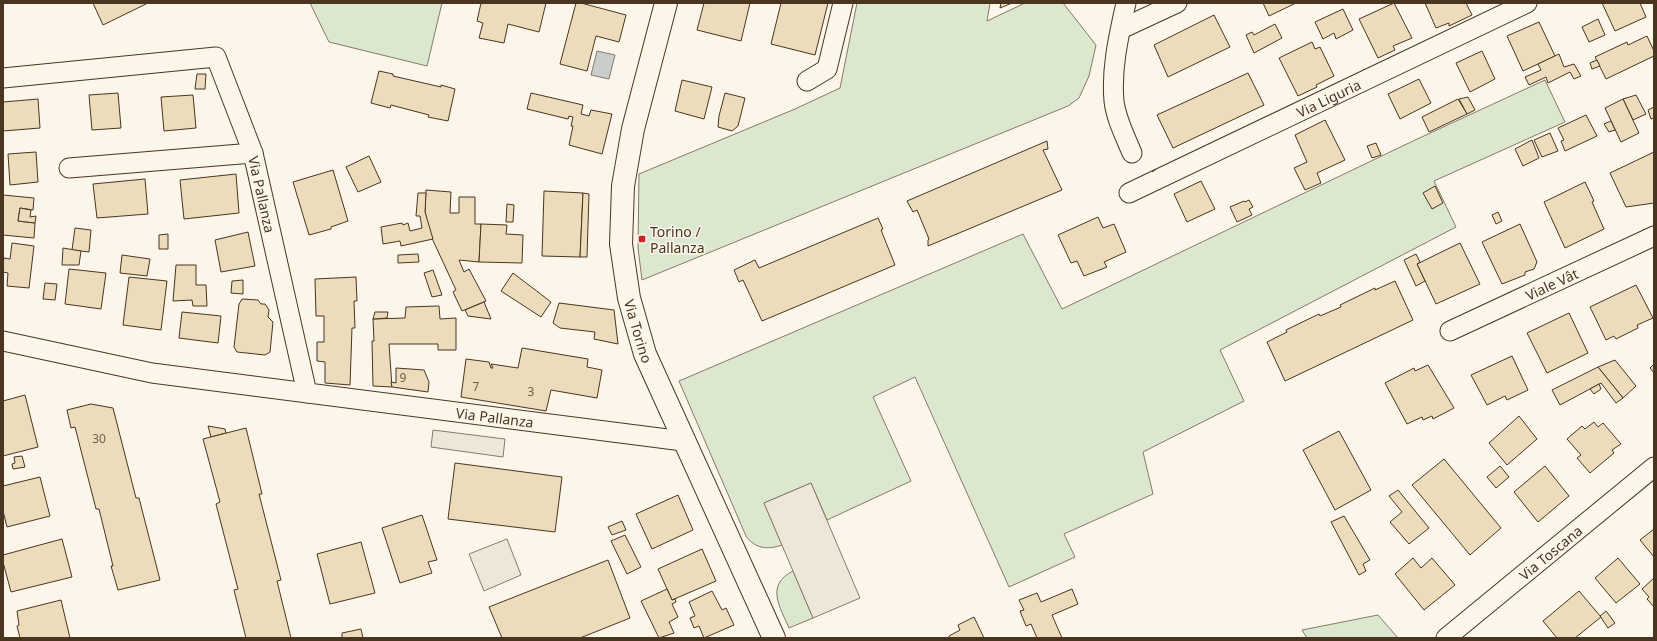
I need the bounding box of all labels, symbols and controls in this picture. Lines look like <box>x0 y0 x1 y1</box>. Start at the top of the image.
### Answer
street label: Via Liguria <box>1293 74 1364 121</box>
street label: Via Pallanza <box>244 154 280 235</box>
place label: Torino / Pallanza <box>650 222 705 257</box>
marker: Torino / Pallanza <box>637 234 647 244</box>
street label: Viale Vât <box>1522 263 1581 304</box>
street label: Via Torino <box>620 297 657 366</box>
house number: 9 <box>400 369 407 386</box>
house number: 7 <box>473 378 480 395</box>
house number: 3 <box>528 383 535 400</box>
street label: Via Pallanza <box>455 403 535 431</box>
house number: 30 <box>92 430 106 447</box>
street label: Via Toscana <box>1515 521 1586 584</box>

